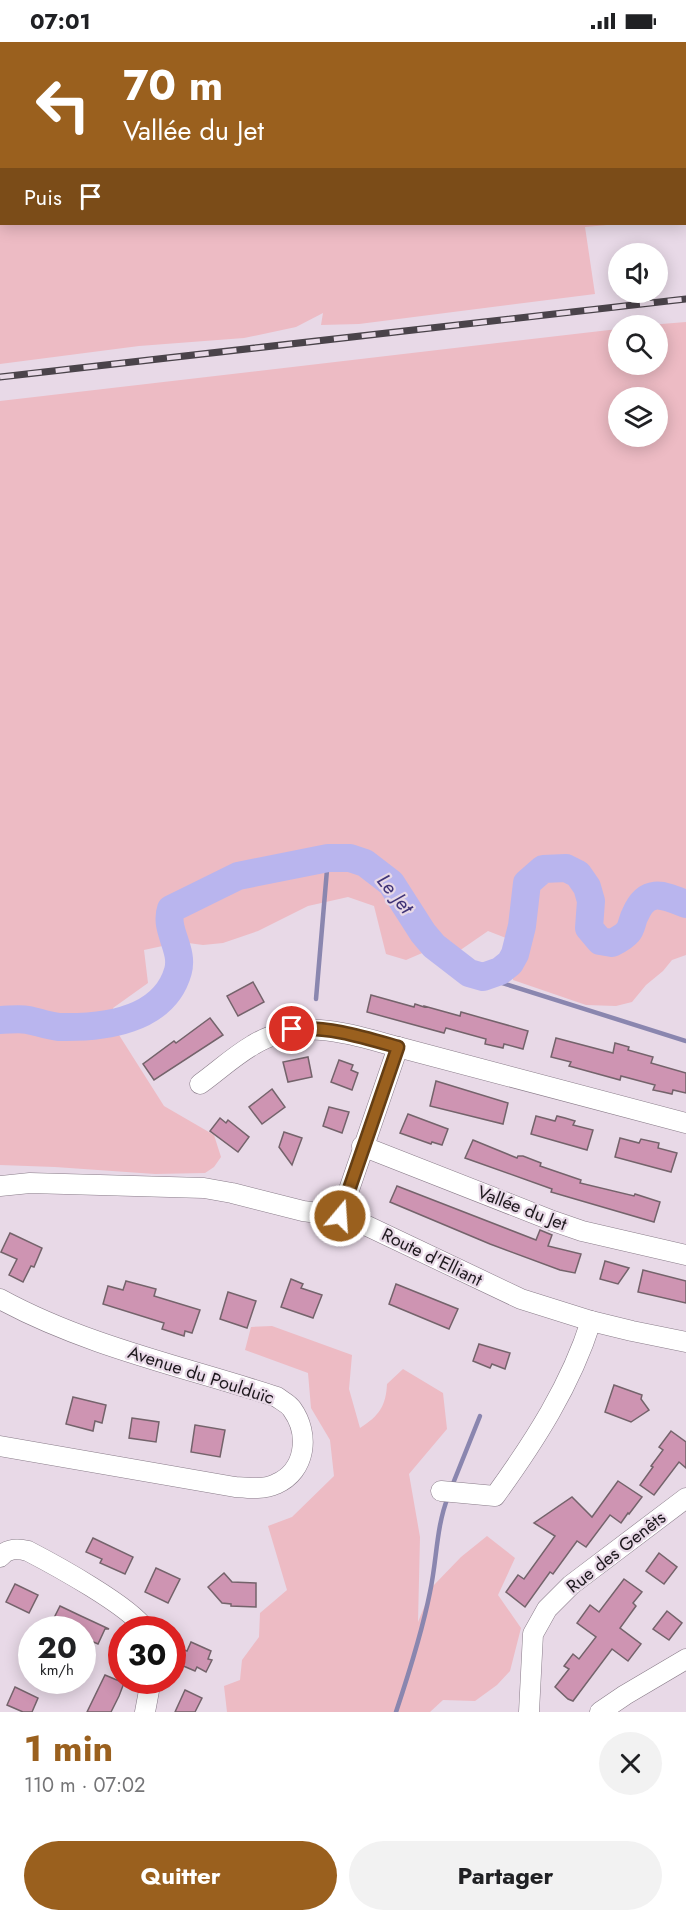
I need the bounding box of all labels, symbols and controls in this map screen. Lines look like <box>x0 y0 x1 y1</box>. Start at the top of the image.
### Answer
text: 07:01 <box>30 5 91 37</box>
text: 70 m <box>123 55 223 116</box>
icon: left <box>24 66 102 144</box>
text: Vallée du Jet <box>123 111 264 150</box>
icon: arrive <box>74 180 107 213</box>
text: Puis <box>24 181 62 213</box>
map controls <box>608 243 668 447</box>
button: sound <box>608 243 668 303</box>
button: search <box>608 315 668 375</box>
button: layers <box>608 387 668 447</box>
water label: Le Jet <box>370 868 421 921</box>
pin <box>266 1003 317 1054</box>
icon: arrive <box>275 1012 308 1045</box>
street label: Vallée du Jet <box>473 1179 571 1237</box>
position arrow <box>308 1184 372 1248</box>
street label: Route d'Elliant <box>377 1221 487 1293</box>
street label: Avenue du Poulduïc <box>125 1339 277 1411</box>
street label: Rue des Genêts <box>561 1505 671 1599</box>
speed limit sign: 30 <box>108 1616 186 1694</box>
text: 20 <box>37 1626 77 1669</box>
text: km/h <box>40 1659 74 1681</box>
text: 1 min <box>24 1722 113 1774</box>
button: close <box>599 1732 662 1795</box>
text: 110 m · 07:02 <box>24 1771 145 1800</box>
button: Quitter <box>24 1841 337 1910</box>
button: Partager <box>349 1841 662 1910</box>

